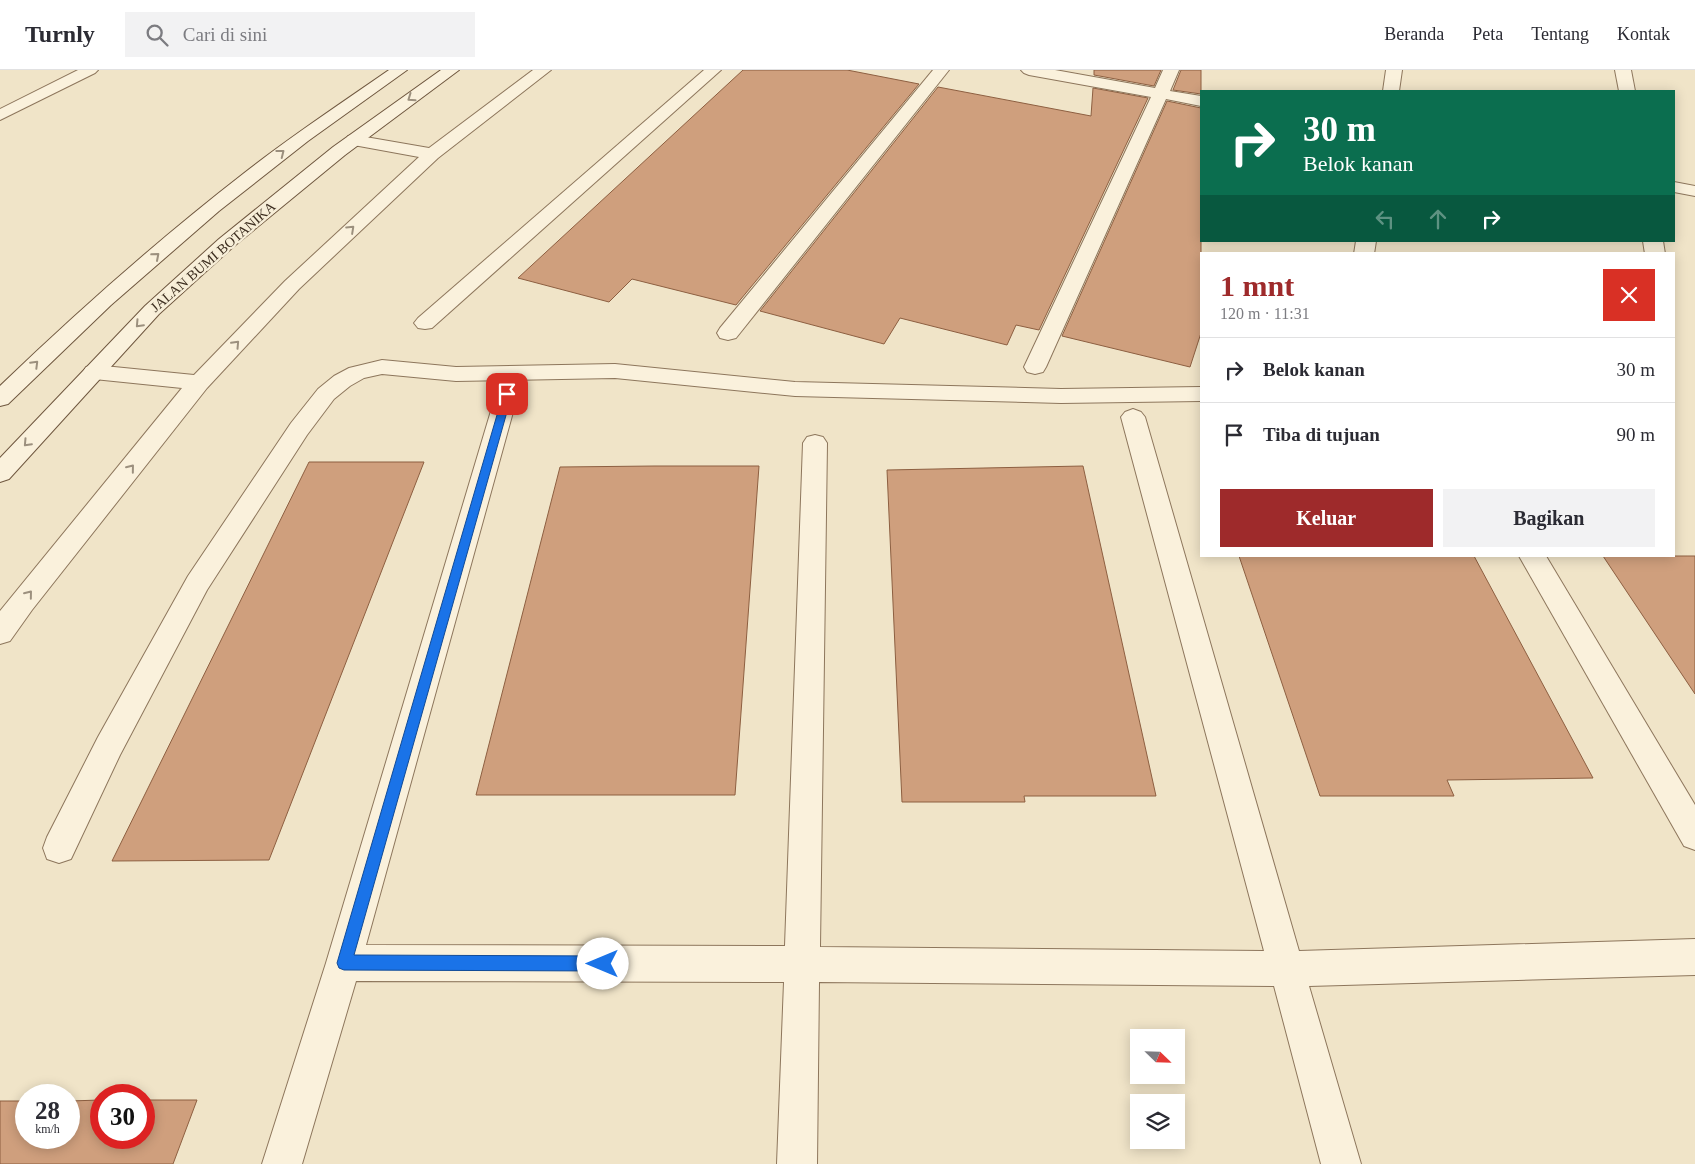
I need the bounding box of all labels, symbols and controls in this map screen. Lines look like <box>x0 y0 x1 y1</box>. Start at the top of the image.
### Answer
search box <box>125 12 475 57</box>
text: Turnly <box>25 21 95 47</box>
icon: search <box>143 21 171 49</box>
text: Cari di sini <box>183 24 267 45</box>
text: Beranda <box>1384 24 1444 44</box>
text: Peta <box>1472 24 1503 44</box>
text: Tentang <box>1531 24 1589 44</box>
text: Kontak <box>1617 24 1670 44</box>
one-way arrow <box>408 92 417 101</box>
icon: right <box>1220 110 1285 175</box>
text: 30 m <box>1303 110 1376 149</box>
one-way arrow <box>275 150 284 158</box>
text: Belok kanan <box>1303 151 1414 176</box>
street label: JALAN BUMI BOTANIKA <box>148 198 279 315</box>
icon: left <box>1371 205 1399 233</box>
icon: ahead <box>1424 205 1452 233</box>
icon: right <box>1477 205 1505 233</box>
one-way arrow <box>346 226 355 235</box>
one-way arrow <box>150 253 159 262</box>
text: 1 mnt <box>1220 269 1294 302</box>
button: close <box>1603 269 1655 321</box>
text: 120 m · 11:31 <box>1220 305 1310 322</box>
one-way arrow <box>136 319 145 328</box>
one-way arrow <box>230 341 239 350</box>
icon: right <box>1220 356 1248 384</box>
text: Belok kanan <box>1263 359 1365 380</box>
text: 30 m <box>1616 359 1655 380</box>
one-way arrow <box>29 361 38 370</box>
pin <box>486 373 528 415</box>
icon: arrive <box>493 380 521 408</box>
icon: arrive <box>1220 421 1248 449</box>
text: Tiba di tujuan <box>1263 424 1380 445</box>
text: 90 m <box>1616 424 1655 445</box>
one-way arrow <box>24 437 33 446</box>
one-way arrow <box>125 464 134 473</box>
button: Keluar <box>1220 489 1433 547</box>
button: Bagikan <box>1443 489 1655 547</box>
one-way arrow <box>23 591 31 600</box>
position arrow <box>576 937 628 989</box>
north arrow <box>1130 1029 1185 1084</box>
map controls <box>1130 1029 1185 1149</box>
speed limit sign: 30 <box>90 1084 155 1149</box>
button: layers <box>1130 1094 1185 1149</box>
text: 28 <box>35 1097 60 1124</box>
text: km/h <box>35 1122 60 1136</box>

